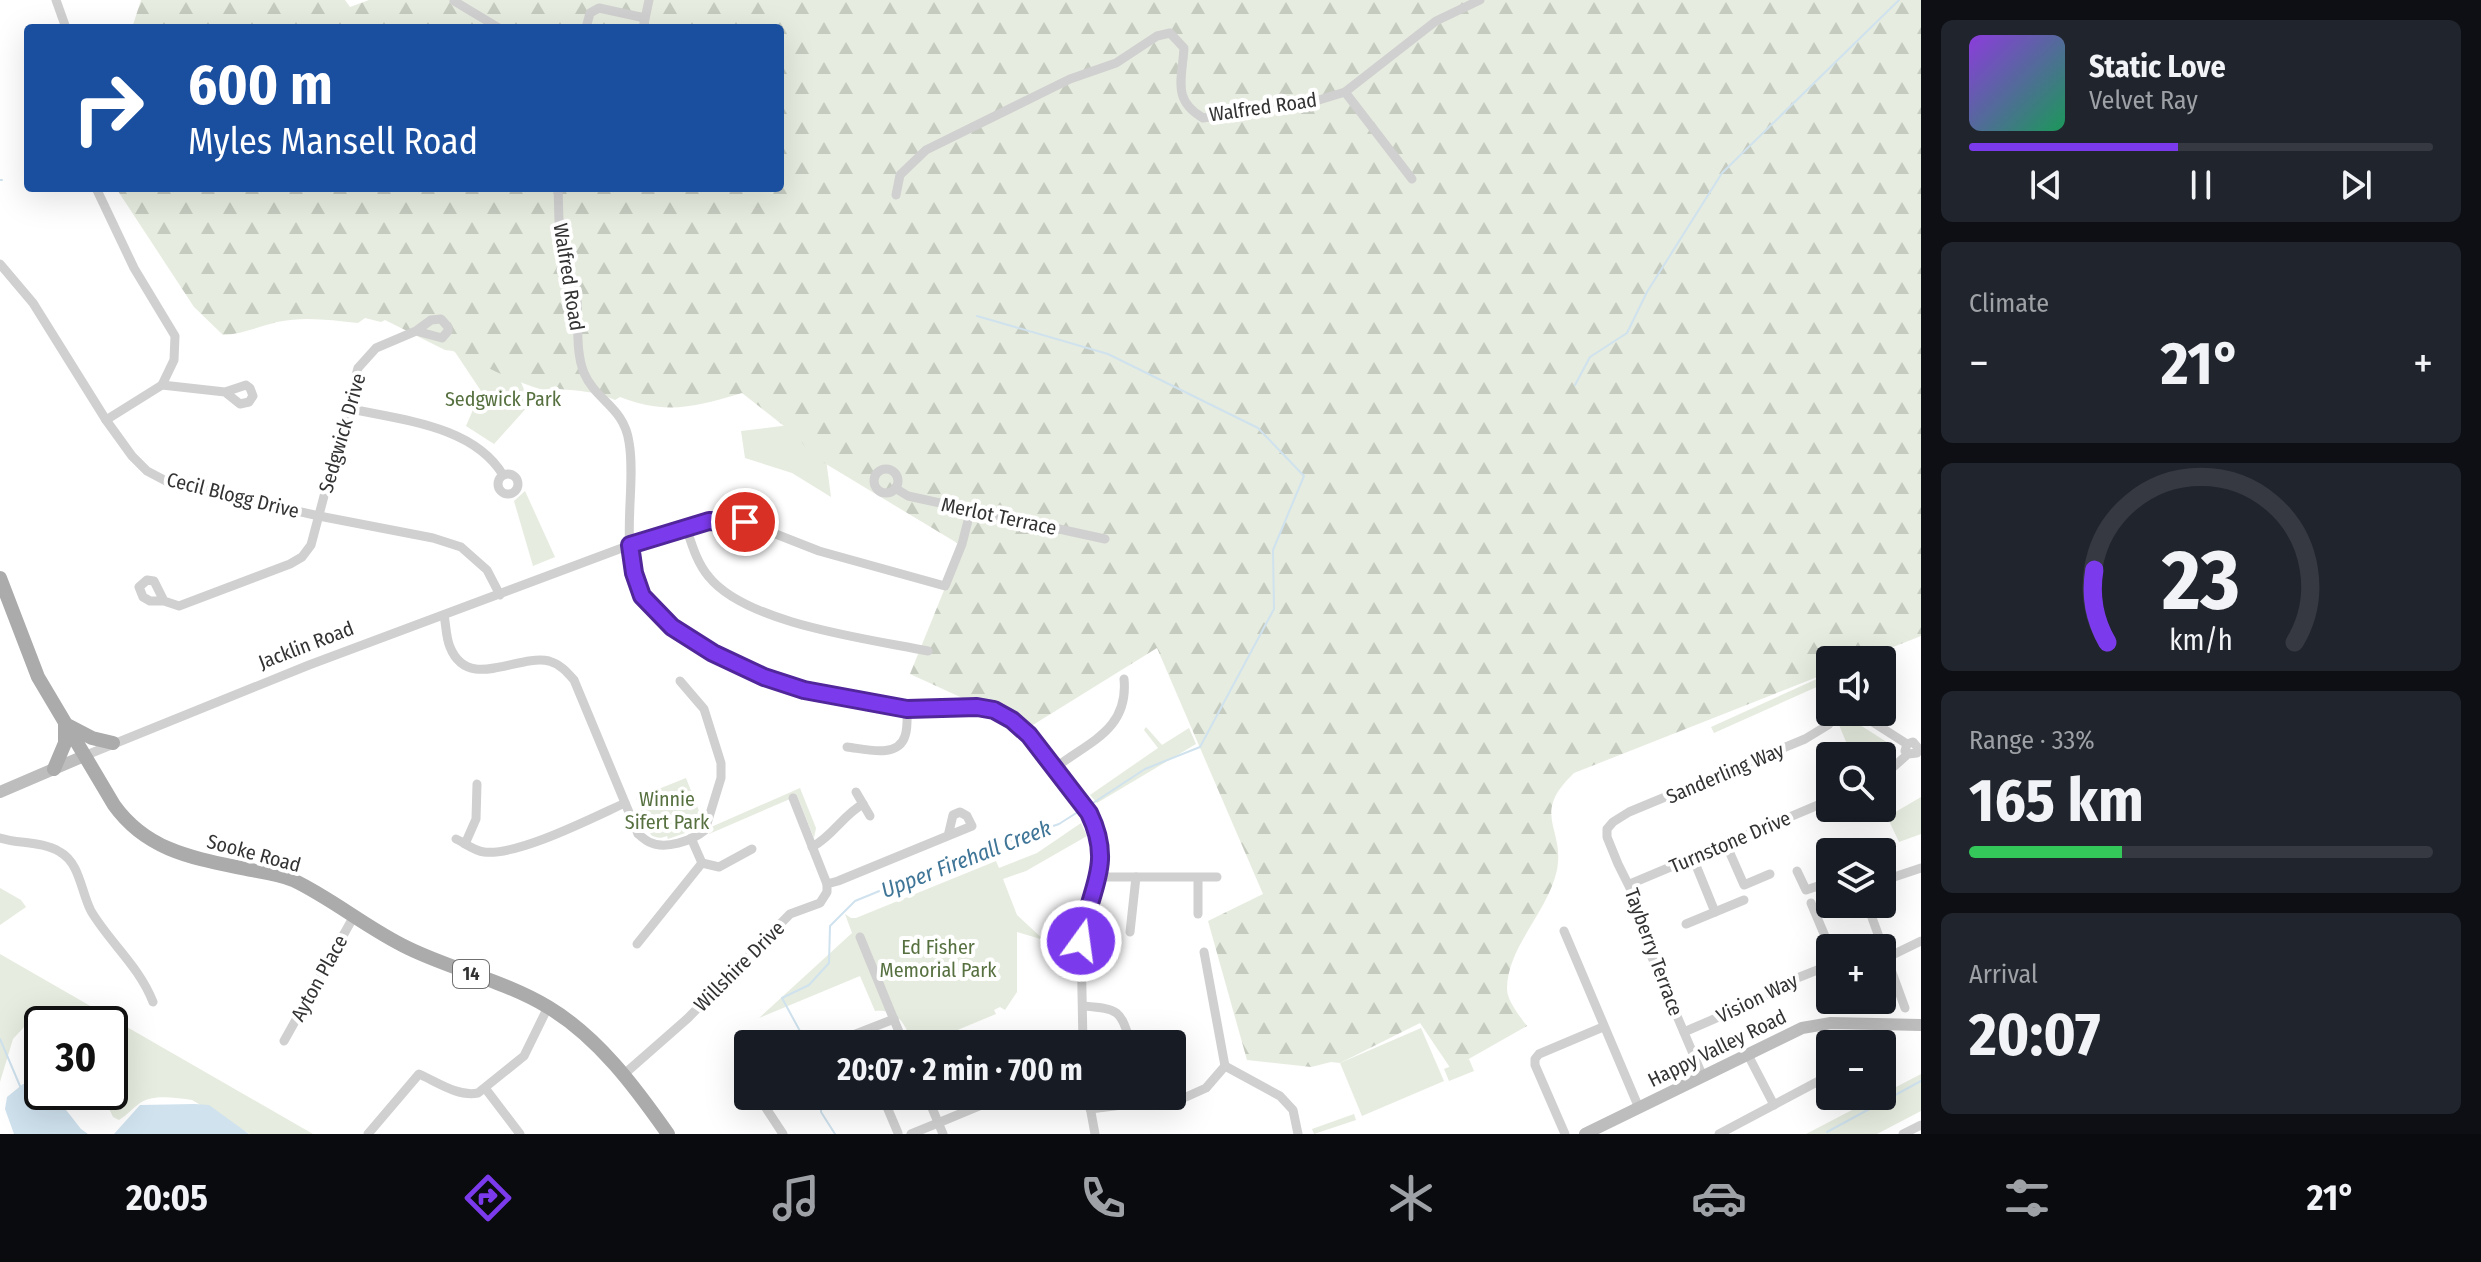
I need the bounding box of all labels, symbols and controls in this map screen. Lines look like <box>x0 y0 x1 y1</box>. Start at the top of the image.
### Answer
text: Static Love <box>2089 49 2226 85</box>
text: 600 m <box>188 52 333 119</box>
icon: right <box>56 56 160 160</box>
text: Velvet Ray <box>2089 85 2198 116</box>
street label: Walfred Road <box>1208 88 1318 126</box>
text: Myles Mansell Road <box>188 120 478 164</box>
icon: previous <box>2024 163 2068 207</box>
icon: pause <box>2179 163 2223 207</box>
icon: next <box>2334 163 2378 207</box>
street label: Walfred Road <box>549 222 589 332</box>
text: Climate <box>1969 288 2049 319</box>
text: 21° <box>2161 328 2241 400</box>
text: − <box>1969 337 1989 390</box>
text: + <box>2413 337 2433 390</box>
street label: Sedgwick Drive <box>314 371 370 495</box>
park label: Sedgwick Park <box>445 387 562 411</box>
street label: Cecil Blogg Drive <box>164 467 302 523</box>
pin <box>711 488 779 556</box>
street label: Merlot Terrace <box>939 492 1059 540</box>
icon: arrive <box>723 500 767 544</box>
text: 23 <box>2161 531 2240 631</box>
street label: Jacklin Road <box>255 616 357 674</box>
text: km/h <box>2169 623 2233 658</box>
map controls <box>1816 646 1896 1110</box>
button: sound <box>1816 646 1896 726</box>
text: Range · 33% <box>1969 725 2095 756</box>
street label: Sanderling Way <box>1662 737 1788 809</box>
button: search <box>1816 742 1896 822</box>
text: 165 km <box>1969 765 2144 837</box>
park label: Winnie Sifert Park <box>625 787 710 834</box>
street label: Turnstone Drive <box>1666 806 1794 878</box>
water label: Upper Firehall Creek <box>877 814 1055 904</box>
street label: Sooke Road <box>204 829 304 877</box>
button: layers <box>1816 838 1896 918</box>
street label: Tayberry Terrace <box>1620 885 1688 1019</box>
position arrow <box>1039 899 1123 983</box>
street label: Willshire Drive <box>689 916 789 1016</box>
street label: Ayton Place <box>286 931 352 1025</box>
button: + <box>1816 934 1896 1014</box>
park label: Ed Fisher Memorial Park <box>879 935 997 982</box>
text: Arrival <box>1969 959 2038 990</box>
road number: 14 <box>453 960 489 988</box>
street label: Vision Way <box>1712 968 1802 1028</box>
text: 20:07 <box>1969 999 2101 1071</box>
street label: Happy Valley Road <box>1644 1004 1790 1092</box>
speed limit sign: 30 <box>24 1006 128 1110</box>
button: − <box>1816 1030 1896 1110</box>
text: 20:07 · 2 min · 700 m <box>837 1052 1083 1088</box>
icon: directions <box>460 1170 516 1226</box>
icon: music <box>768 1170 824 1226</box>
icon: phone <box>1075 1170 1131 1226</box>
icon: climate <box>1383 1170 1439 1226</box>
icon: car <box>1691 1170 1747 1226</box>
icon: filters <box>1999 1170 2055 1226</box>
text: 20:05 <box>126 1176 208 1220</box>
text: 21° <box>2307 1176 2355 1220</box>

